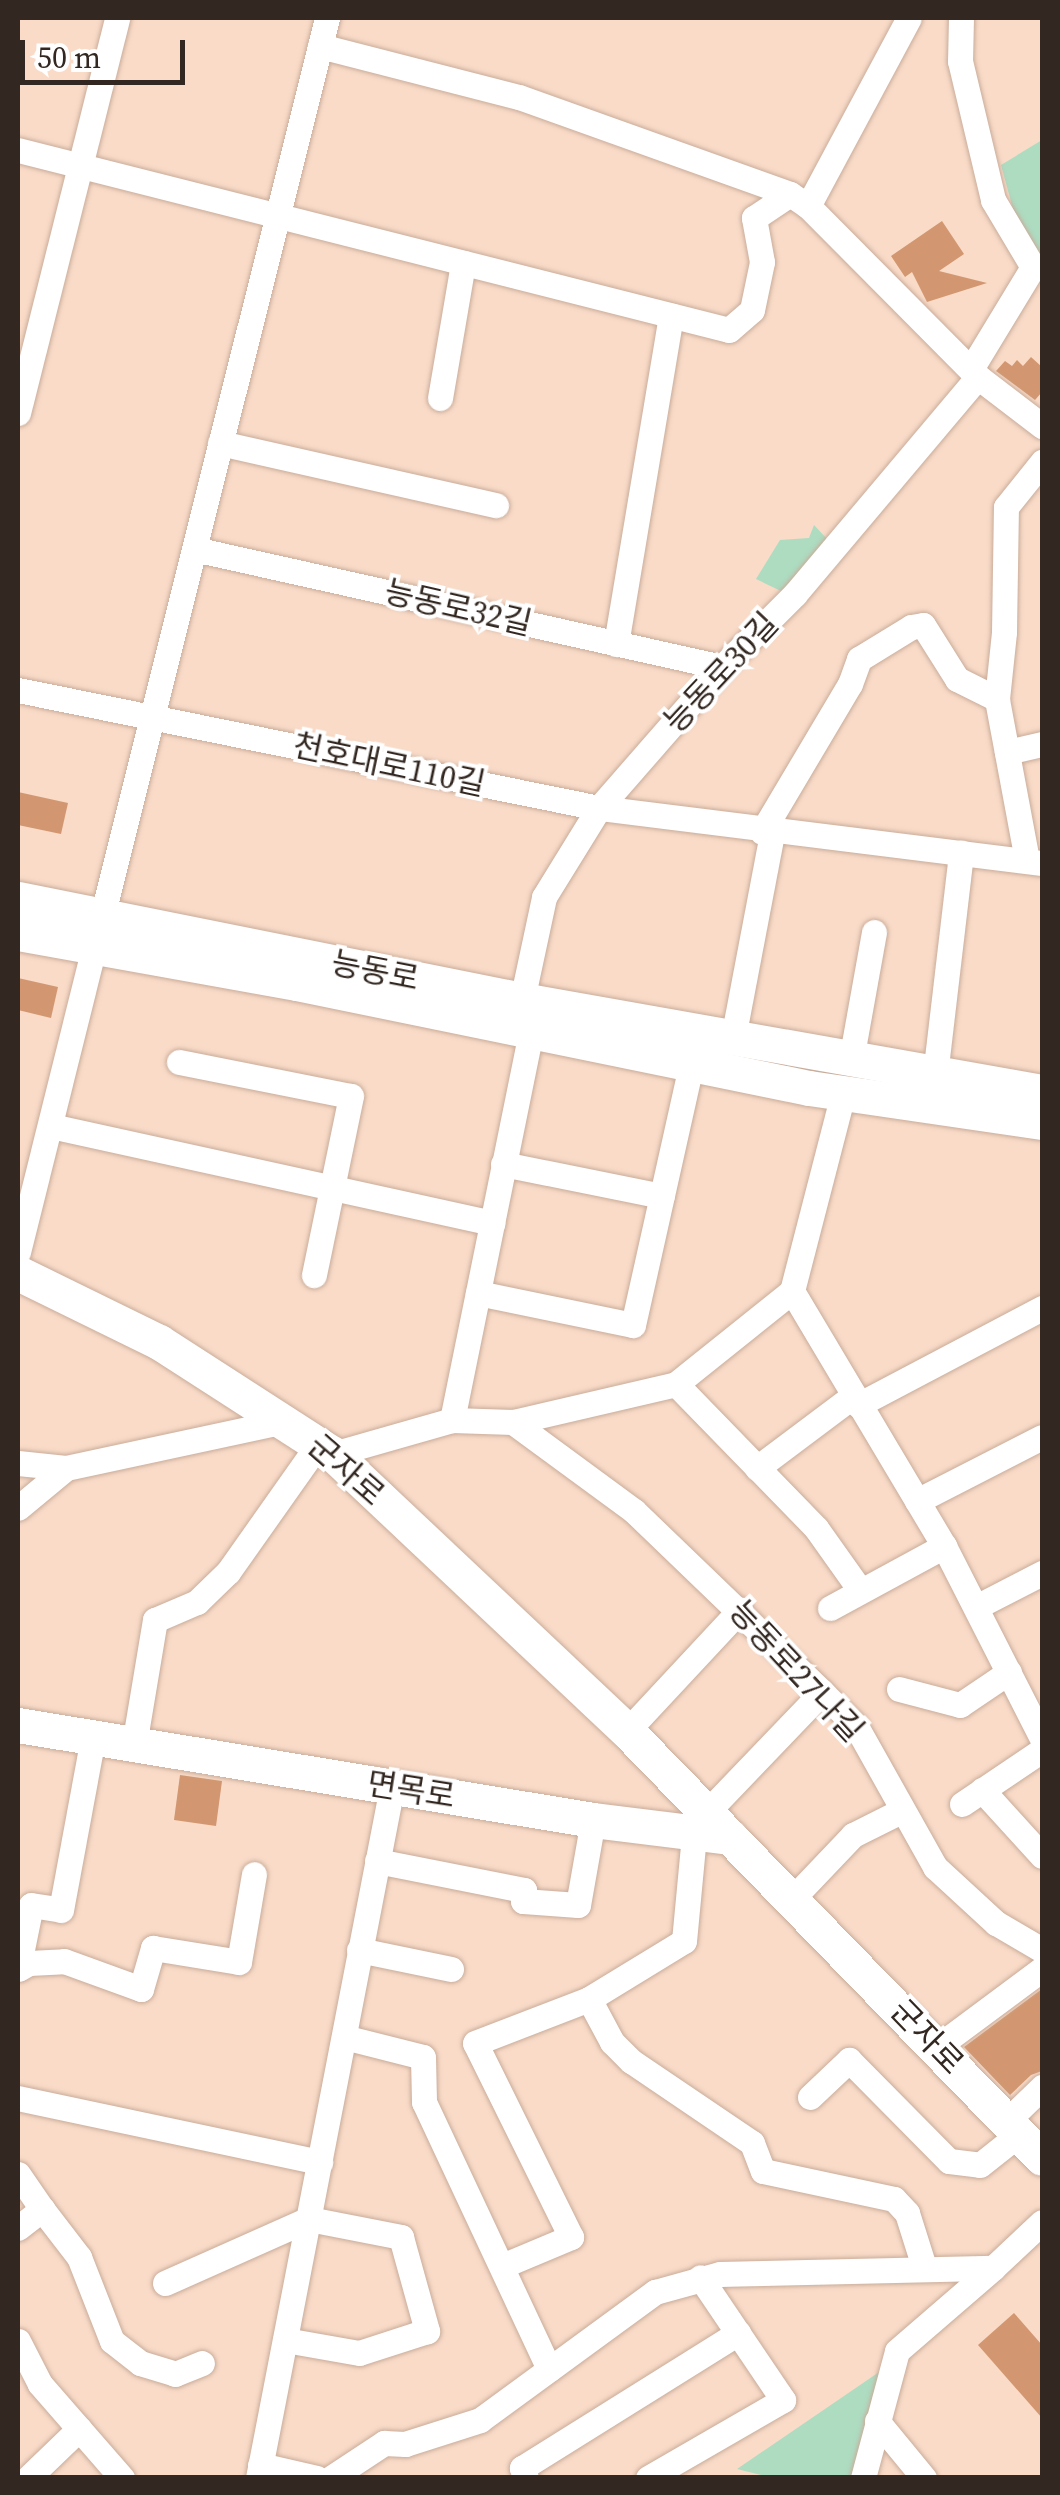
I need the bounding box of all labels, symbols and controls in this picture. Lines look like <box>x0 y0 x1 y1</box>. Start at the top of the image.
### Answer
scale bar <box>25 20 190 82</box>
text: 50 m <box>37 37 101 78</box>
street label: 능동로32길 <box>381 572 535 644</box>
street label: 능동로30길 <box>656 605 786 741</box>
street label: 천호대로110길 <box>290 726 488 804</box>
street label: 능동로 <box>328 944 422 998</box>
street label: 군자로 <box>300 1427 392 1513</box>
street label: 능동로27나길 <box>721 1592 871 1750</box>
street label: 면목로 <box>364 1764 458 1816</box>
street label: 군자로 <box>883 1992 971 2082</box>

